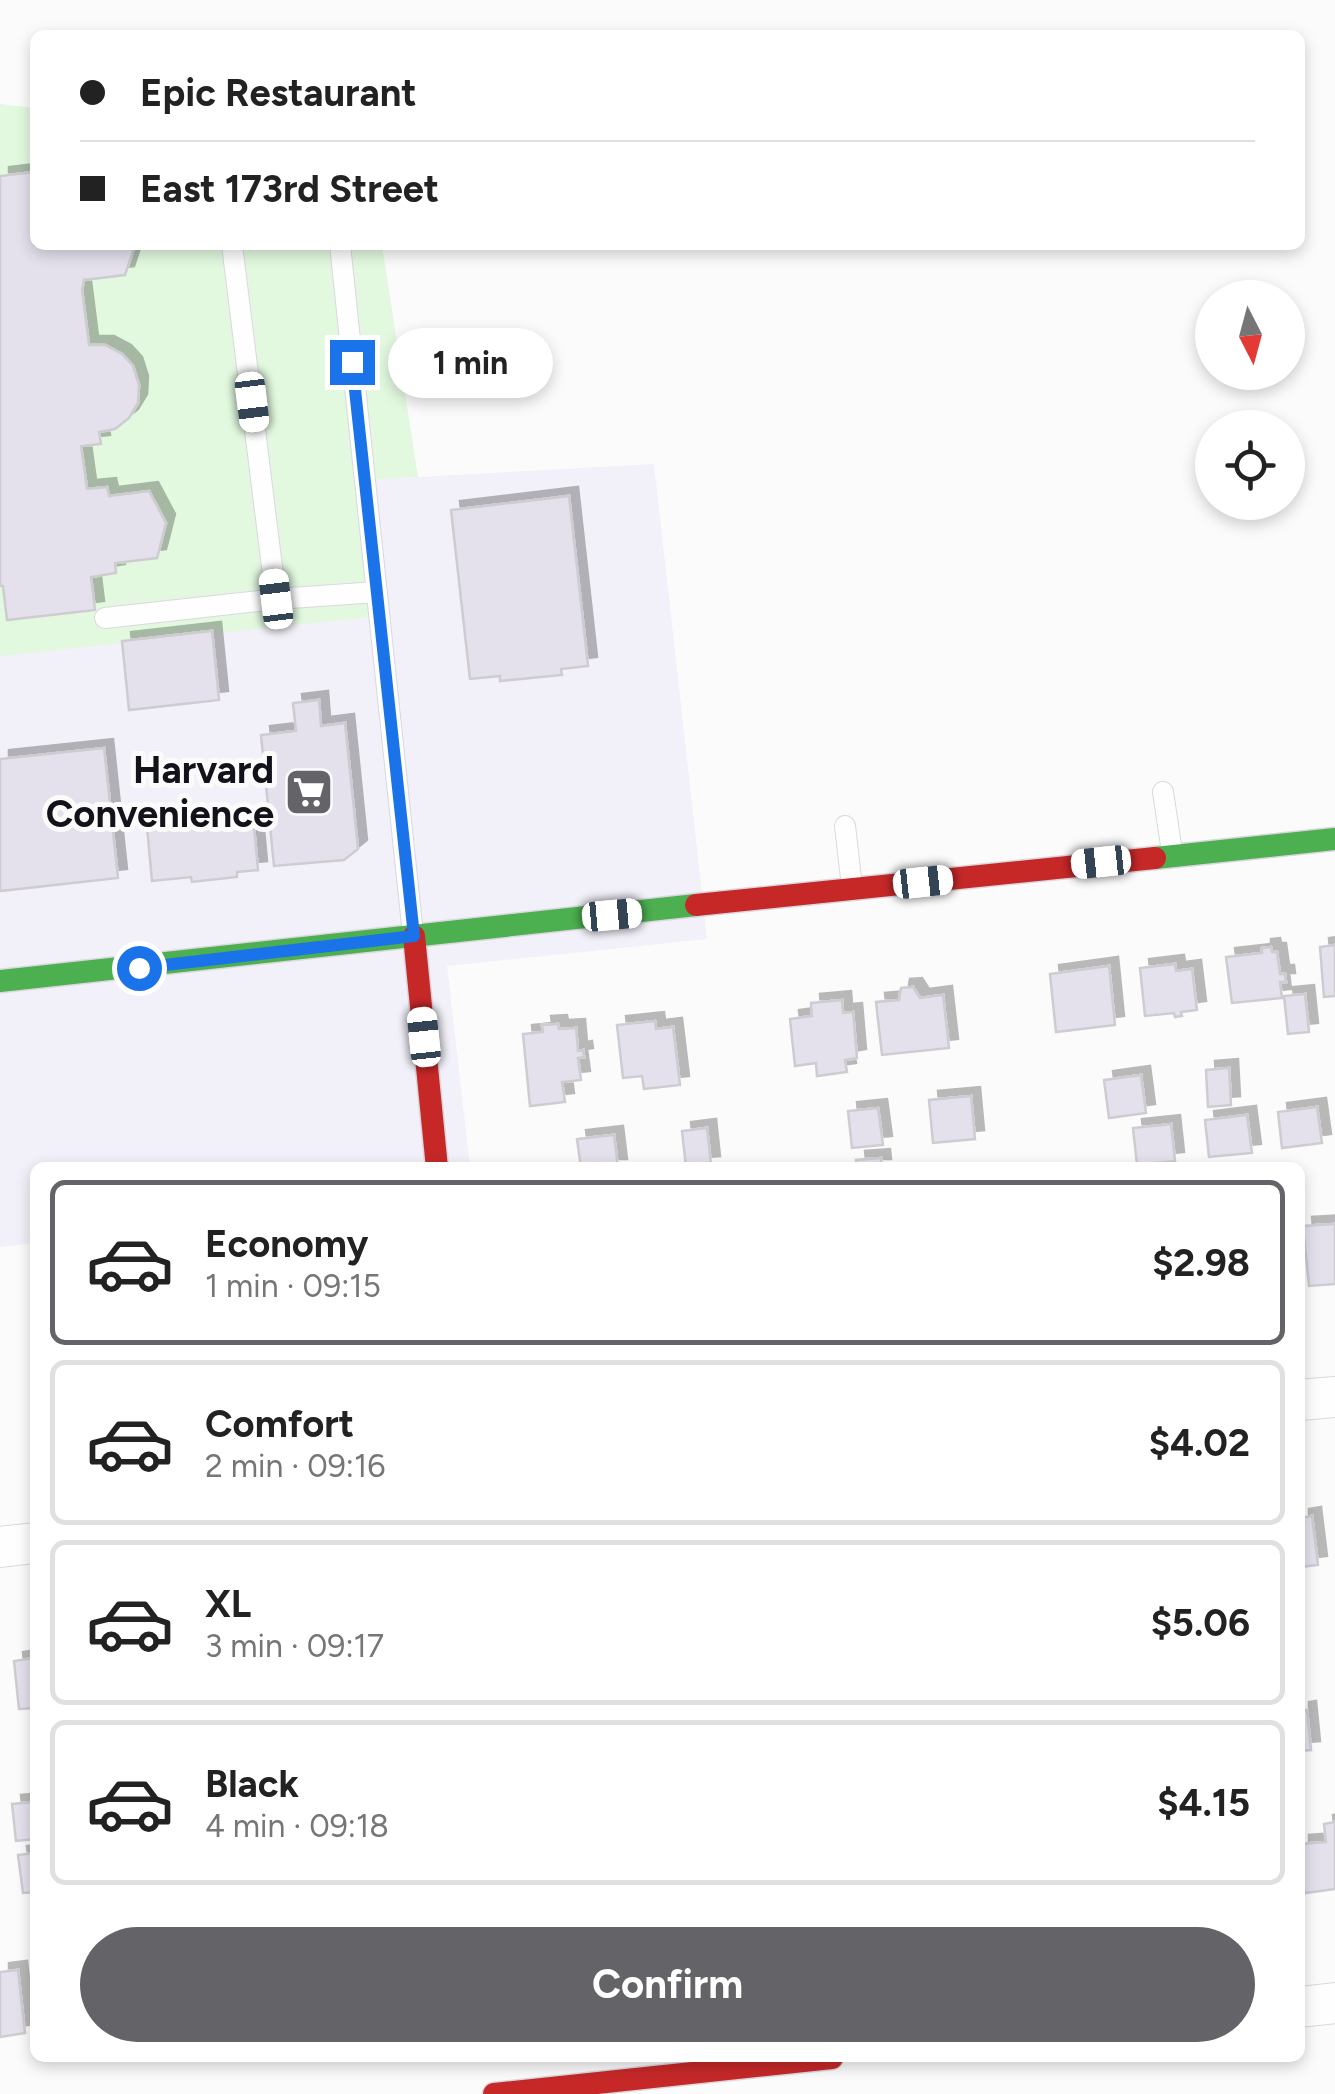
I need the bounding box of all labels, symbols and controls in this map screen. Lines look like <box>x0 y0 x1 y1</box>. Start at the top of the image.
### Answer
text: Epic Restaurant <box>140 70 417 116</box>
text: East 173rd Street <box>140 166 439 212</box>
north arrow <box>1195 280 1305 390</box>
map controls <box>1195 280 1305 520</box>
callout: 1 min <box>387 327 552 397</box>
route end <box>330 340 375 385</box>
text: 1 min <box>433 344 508 382</box>
car <box>233 370 271 434</box>
button: locate <box>1195 410 1305 520</box>
car <box>257 567 295 631</box>
place label: Harvard Convenience <box>46 747 274 837</box>
supermarket icon: Harvard Convenience <box>283 766 335 818</box>
car <box>1070 844 1132 880</box>
car <box>892 864 954 900</box>
car <box>581 897 643 933</box>
route start <box>117 946 162 991</box>
car <box>406 1006 442 1068</box>
icon: car <box>85 1218 175 1308</box>
text: Economy <box>205 1221 368 1267</box>
text: $2.98 <box>1152 1240 1250 1286</box>
text: 1 min · 09:15 <box>205 1267 381 1305</box>
icon: car <box>85 1398 175 1488</box>
text: Comfort <box>205 1401 354 1447</box>
text: $4.02 <box>1149 1420 1250 1466</box>
text: 2 min · 09:16 <box>205 1447 385 1485</box>
icon: car <box>85 1578 175 1668</box>
text: XL <box>205 1581 251 1627</box>
text: $5.06 <box>1151 1600 1250 1646</box>
text: 3 min · 09:17 <box>205 1627 384 1665</box>
icon: car <box>85 1758 175 1848</box>
text: Black <box>205 1761 299 1807</box>
text: $4.15 <box>1157 1780 1250 1826</box>
text: 4 min · 09:18 <box>205 1807 389 1845</box>
button: Confirm <box>80 1927 1255 2042</box>

